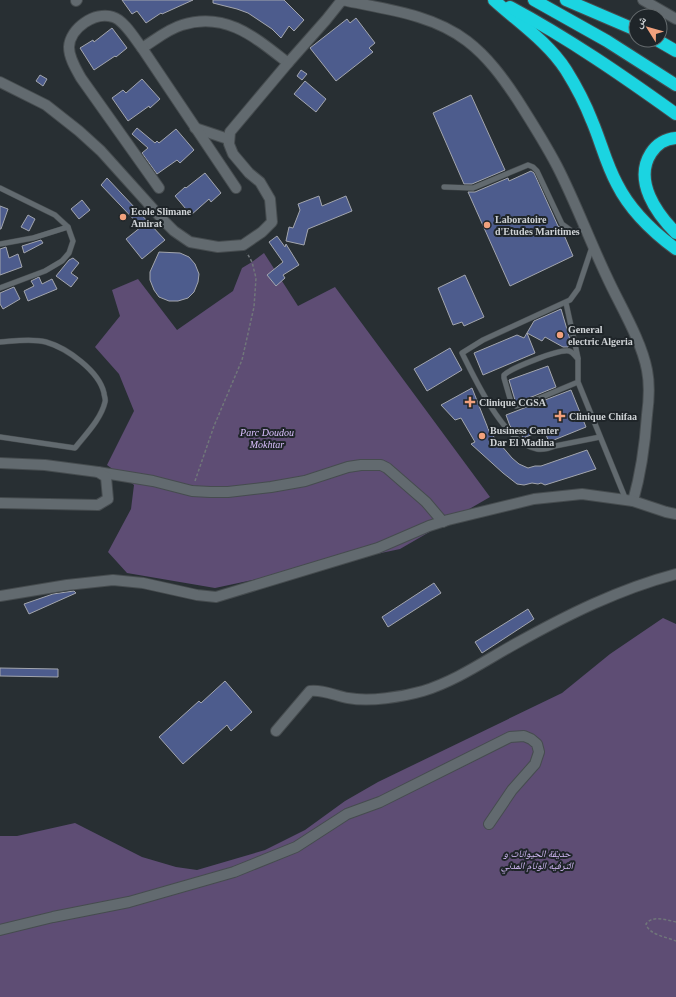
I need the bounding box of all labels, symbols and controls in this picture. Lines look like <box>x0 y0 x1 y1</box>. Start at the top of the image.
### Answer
north arrow <box>628 8 668 48</box>
text: ش <box>632 13 650 31</box>
place label: Ecole Slimane Amirat <box>131 206 192 229</box>
marker: Ecole Slimane Amirat <box>118 212 128 222</box>
place label: Laboratoire d'Etudes Maritimes <box>495 214 580 237</box>
marker: Laboratoire d'Etudes Maritimes <box>482 220 492 230</box>
place label: General electric Algeria <box>568 324 633 347</box>
marker: General electric Algeria <box>555 330 565 340</box>
marker: Clinique CGSA <box>464 396 476 408</box>
place label: Clinique CGSA <box>479 397 547 408</box>
marker: Clinique Chifaa <box>554 410 566 422</box>
place label: Clinique Chifaa <box>569 411 637 422</box>
place label: Business Center Dar El Madina <box>490 425 559 448</box>
park label: Parc Doudou Mokhtar <box>239 427 294 450</box>
marker: Business Center Dar El Madina <box>477 431 487 441</box>
park label: حديقة الحيوانات و الترفيه الوئام المدني <box>501 848 575 874</box>

